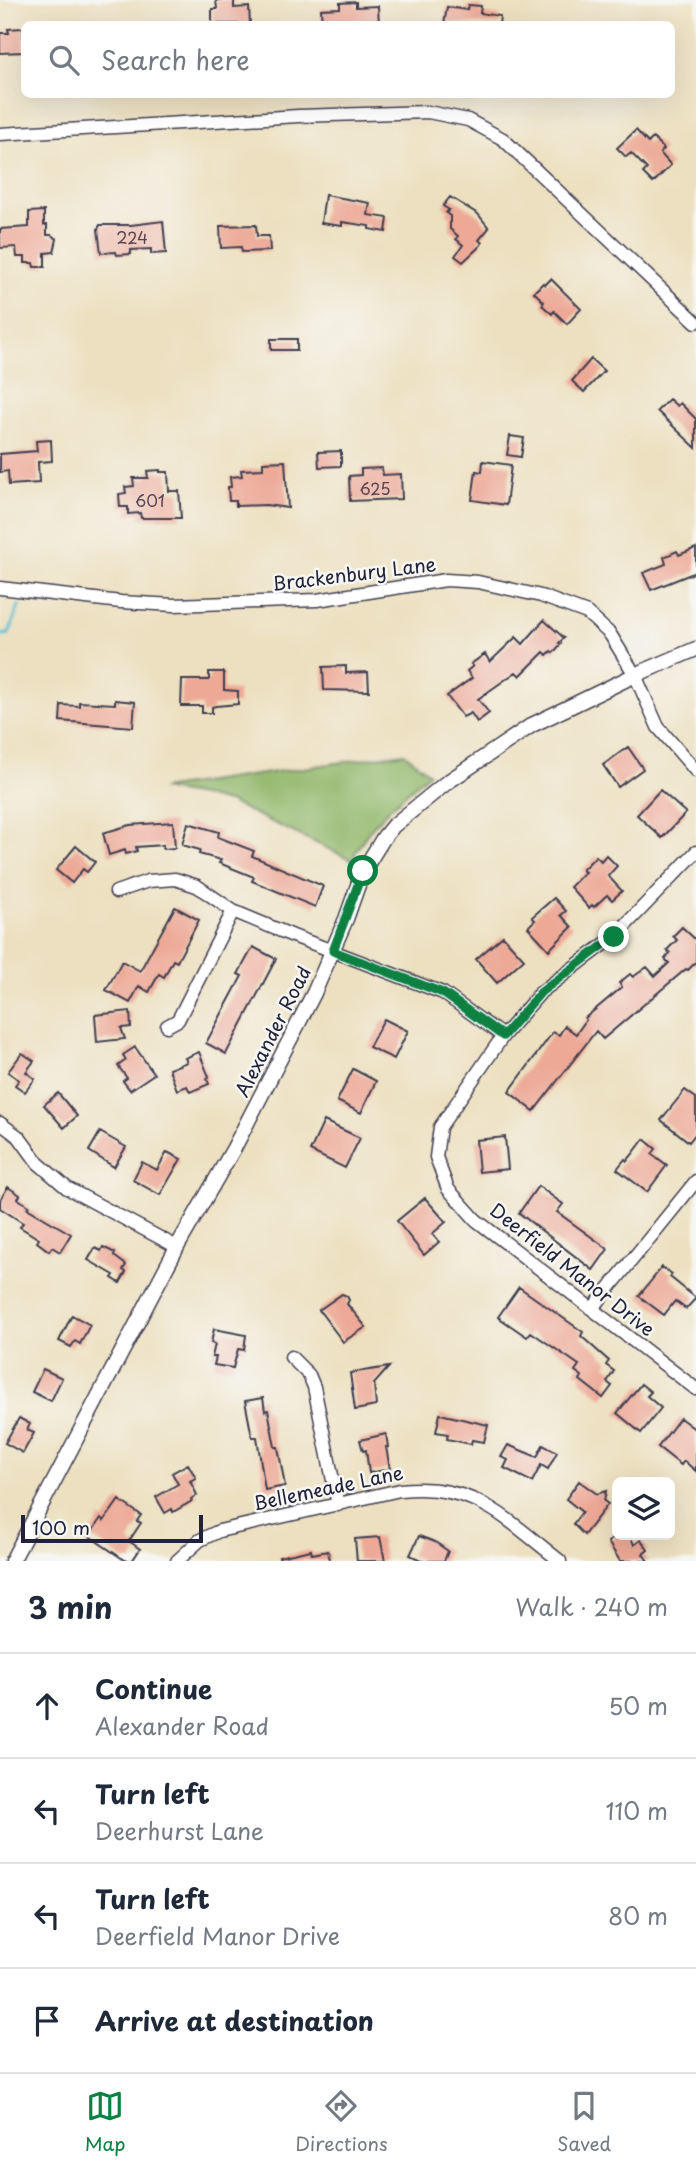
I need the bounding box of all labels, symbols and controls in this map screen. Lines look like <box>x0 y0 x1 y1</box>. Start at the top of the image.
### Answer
search box <box>21 21 675 98</box>
text: Search here <box>101 40 250 79</box>
icon: search <box>45 41 83 79</box>
house number: 224 <box>116 225 148 249</box>
house number: 625 <box>360 476 390 500</box>
house number: 601 <box>135 488 165 512</box>
street label: Brackenbury Lane <box>270 549 438 597</box>
route start <box>347 855 378 886</box>
route end <box>598 921 629 952</box>
street label: Alexander Road <box>227 961 317 1101</box>
street label: Deerfield Manor Drive <box>485 1196 661 1342</box>
street label: Bellemeade Lane <box>250 1457 406 1517</box>
map controls <box>612 1477 675 1540</box>
button: layers <box>612 1477 675 1540</box>
scale bar <box>21 1512 203 1544</box>
text: 100 m <box>32 1513 90 1541</box>
text: 3 min <box>28 1584 113 1629</box>
text: Walk · 240 m <box>516 1589 668 1624</box>
text: Continue <box>95 1669 212 1708</box>
icon: ahead <box>28 1687 66 1725</box>
text: 50 m <box>608 1688 668 1723</box>
text: Alexander Road <box>95 1708 269 1743</box>
text: Turn left <box>95 1774 210 1813</box>
icon: left <box>28 1792 66 1830</box>
text: 110 m <box>606 1793 668 1828</box>
text: Deerhurst Lane <box>95 1813 264 1848</box>
text: Turn left <box>95 1879 210 1918</box>
icon: left <box>28 1897 66 1935</box>
text: 80 m <box>608 1898 668 1933</box>
text: Deerfield Manor Drive <box>95 1918 340 1953</box>
text: Arrive at destination <box>95 2001 374 2040</box>
icon: arrive <box>28 2002 66 2040</box>
tab: Map <box>85 2087 125 2157</box>
tab: Directions <box>295 2087 388 2157</box>
tab: Saved <box>557 2087 611 2157</box>

